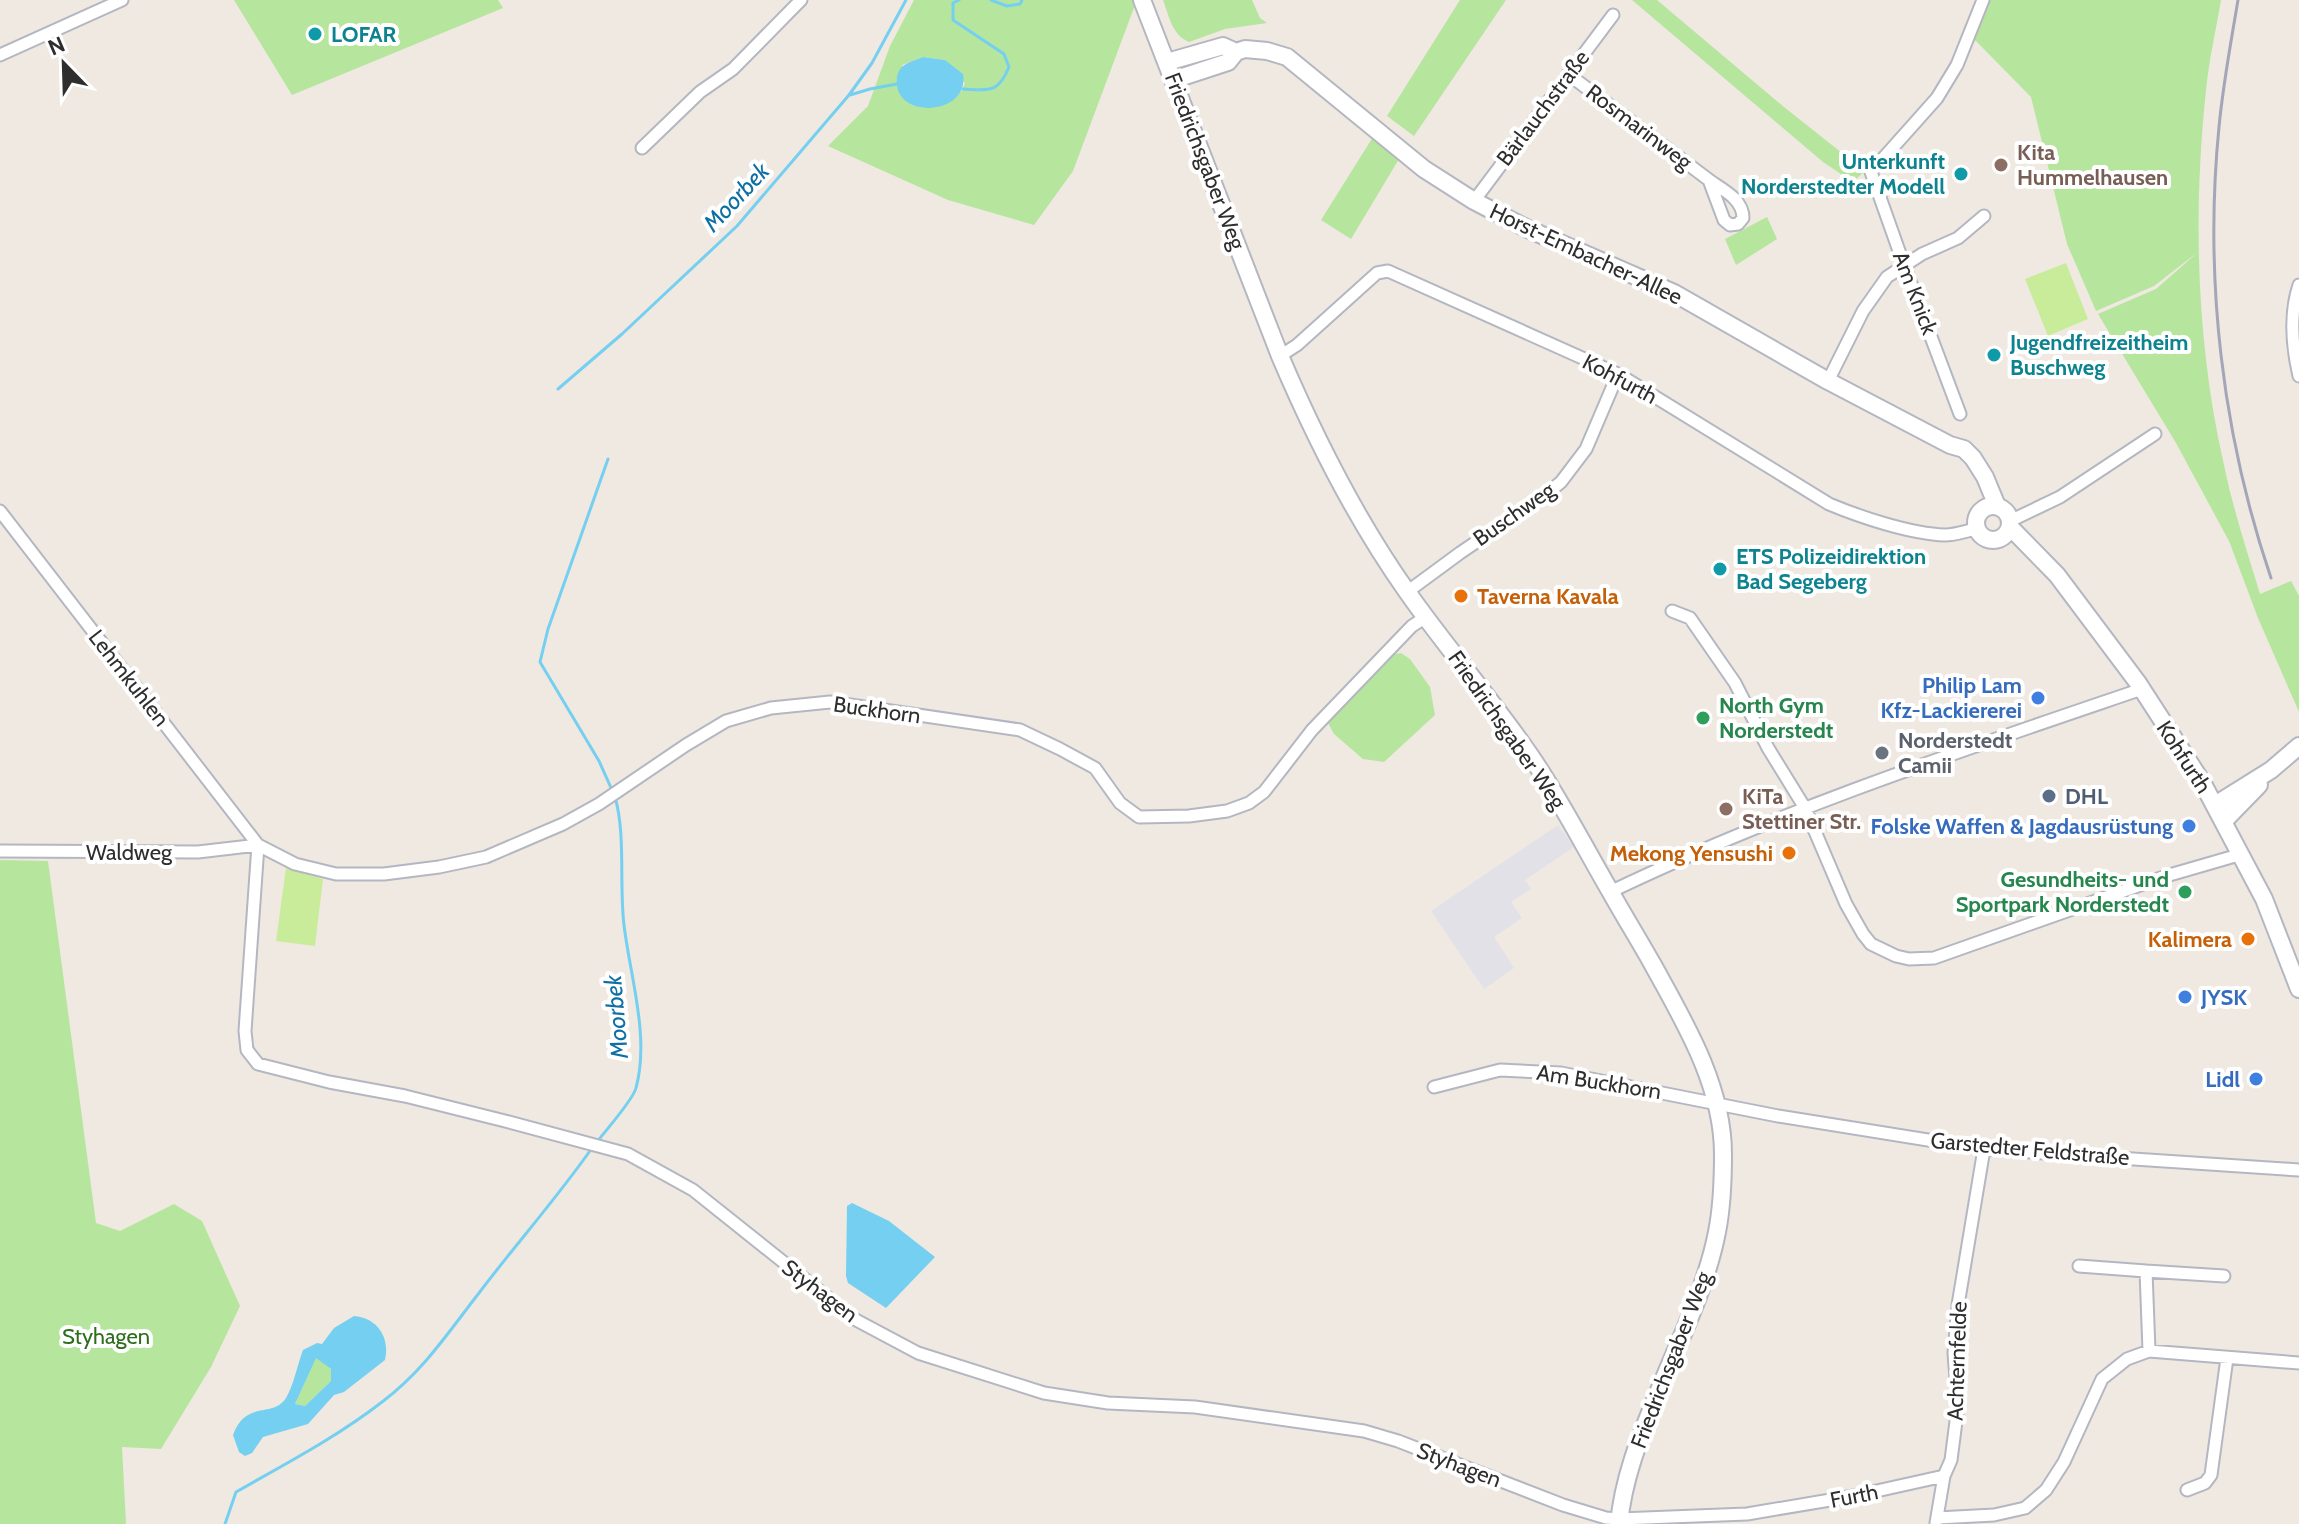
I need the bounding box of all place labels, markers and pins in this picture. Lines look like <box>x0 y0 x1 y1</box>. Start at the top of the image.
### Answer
place label: LOFAR <box>331 21 397 48</box>
marker: LOFAR <box>306 25 324 43</box>
place label: Kita Hummelhausen <box>2017 139 2168 191</box>
place label: Unterkunft Norderstedter Modell <box>1741 148 1945 200</box>
marker: Kita Hummelhausen <box>1992 156 2010 174</box>
marker: Unterkunft Norderstedter Modell <box>1952 165 1970 183</box>
place label: Jugendfreizeitheim Buschweg <box>2009 329 2188 381</box>
marker: Jugendfreizeitheim Buschweg <box>1985 346 2003 364</box>
place label: ETS Polizeidirektion Bad Segeberg <box>1736 543 1926 595</box>
marker: ETS Polizeidirektion Bad Segeberg <box>1711 560 1729 578</box>
place label: Taverna Kavala <box>1477 583 1619 610</box>
marker: Taverna Kavala <box>1452 587 1470 605</box>
place label: Philip Lam Kfz-Lackiererei <box>1880 672 2022 724</box>
marker: Philip Lam Kfz-Lackiererei <box>2029 689 2047 707</box>
place label: North Gym Norderstedt <box>1719 692 1834 744</box>
marker: North Gym Norderstedt <box>1694 709 1712 727</box>
place label: Norderstedt Camii <box>1898 727 2013 779</box>
marker: Norderstedt Camii <box>1873 744 1891 762</box>
place label: KiTa Stettiner Str. <box>1742 783 1861 835</box>
place label: DHL <box>2065 783 2108 810</box>
marker: DHL <box>2040 787 2058 805</box>
marker: KiTa Stettiner Str. <box>1717 800 1735 818</box>
place label: Folske Waffen & Jagdausrüstung <box>1871 813 2173 840</box>
marker: Folske Waffen & Jagdausrüstung <box>2180 817 2198 835</box>
place label: Mekong Yensushi <box>1610 840 1773 867</box>
marker: Mekong Yensushi <box>1780 844 1798 862</box>
place label: Gesundheits- und Sportpark Norderstedt <box>1956 866 2169 918</box>
marker: Gesundheits- und Sportpark Norderstedt <box>2176 883 2194 901</box>
place label: Kalimera <box>2148 926 2232 953</box>
marker: Kalimera <box>2239 930 2257 948</box>
place label: JYSK <box>2200 984 2247 1011</box>
marker: JYSK <box>2176 988 2194 1006</box>
place label: Lidl <box>2205 1066 2240 1093</box>
marker: Lidl <box>2247 1070 2265 1088</box>

